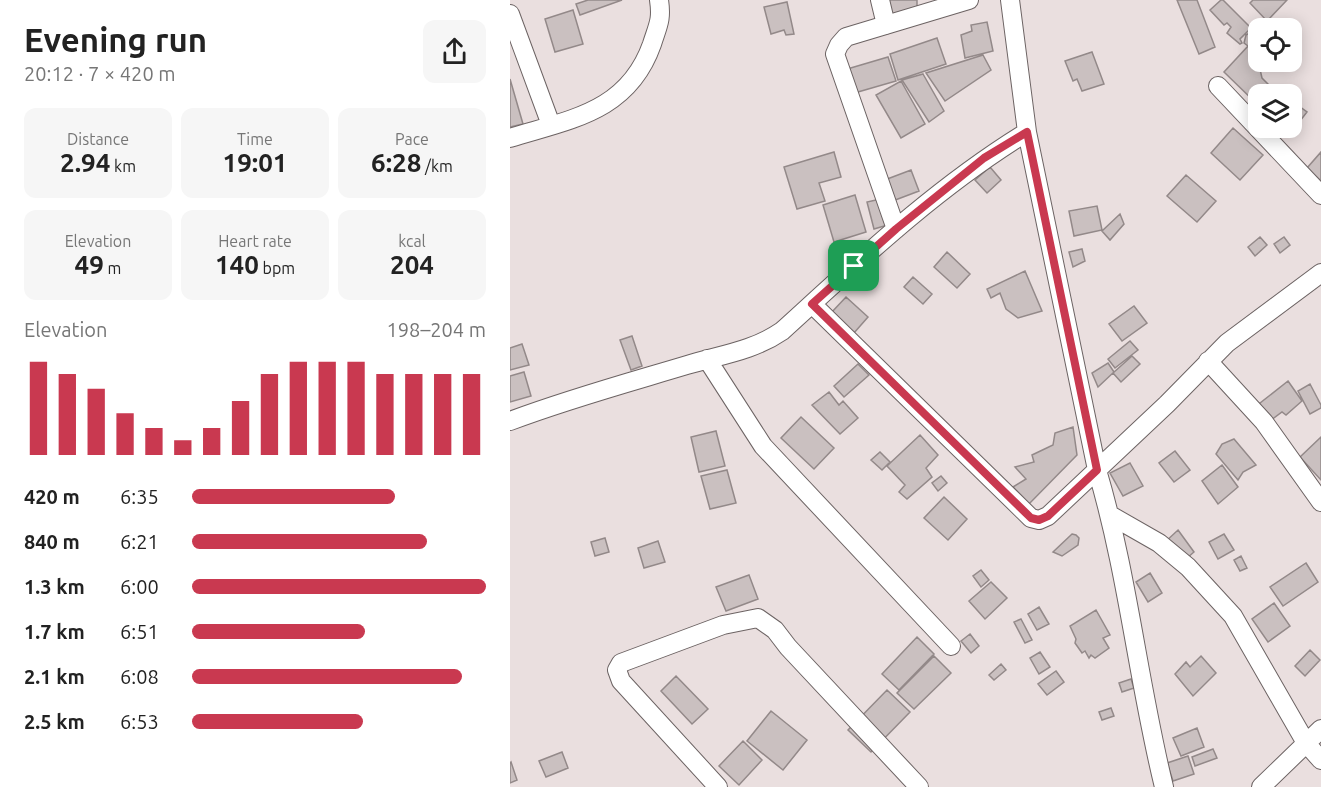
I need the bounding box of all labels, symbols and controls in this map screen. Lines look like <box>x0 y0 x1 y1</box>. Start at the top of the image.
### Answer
map controls <box>1248 18 1302 138</box>
button: locate <box>1248 18 1302 72</box>
button: share <box>423 20 486 83</box>
text: Evening run <box>24 21 207 58</box>
text: 20:12 · 7 × 420 m <box>24 62 176 85</box>
button: layers <box>1248 84 1302 138</box>
text: Distance <box>67 130 129 148</box>
text: Time <box>237 130 273 148</box>
text: Pace <box>395 130 429 148</box>
text: 2.94 <box>60 148 110 177</box>
text: 19:01 <box>222 148 288 177</box>
text: 6:28 <box>371 148 421 177</box>
text: km <box>110 157 136 175</box>
text: /km <box>421 157 453 175</box>
text: Elevation <box>65 232 131 250</box>
text: Heart rate <box>218 232 292 250</box>
text: kcal <box>398 232 426 250</box>
pin <box>828 240 879 291</box>
icon: arrive <box>837 249 870 282</box>
text: 49 <box>75 250 104 279</box>
text: 140 <box>215 250 259 279</box>
text: 204 <box>390 250 434 279</box>
text: m <box>104 259 121 277</box>
text: bpm <box>259 259 295 277</box>
text: Elevation <box>24 318 107 341</box>
text: 198–204 m <box>387 318 486 341</box>
text: 420 m <box>24 485 80 508</box>
text: 6:35 <box>120 485 159 508</box>
text: 840 m <box>24 530 80 553</box>
text: 6:21 <box>120 530 159 553</box>
text: 1.3 km <box>24 575 85 598</box>
text: 6:00 <box>120 575 159 598</box>
text: 1.7 km <box>24 620 85 643</box>
text: 6:51 <box>120 620 159 643</box>
text: 2.1 km <box>24 665 85 688</box>
text: 6:08 <box>120 665 159 688</box>
text: 2.5 km <box>24 710 85 733</box>
text: 6:53 <box>120 710 159 733</box>

